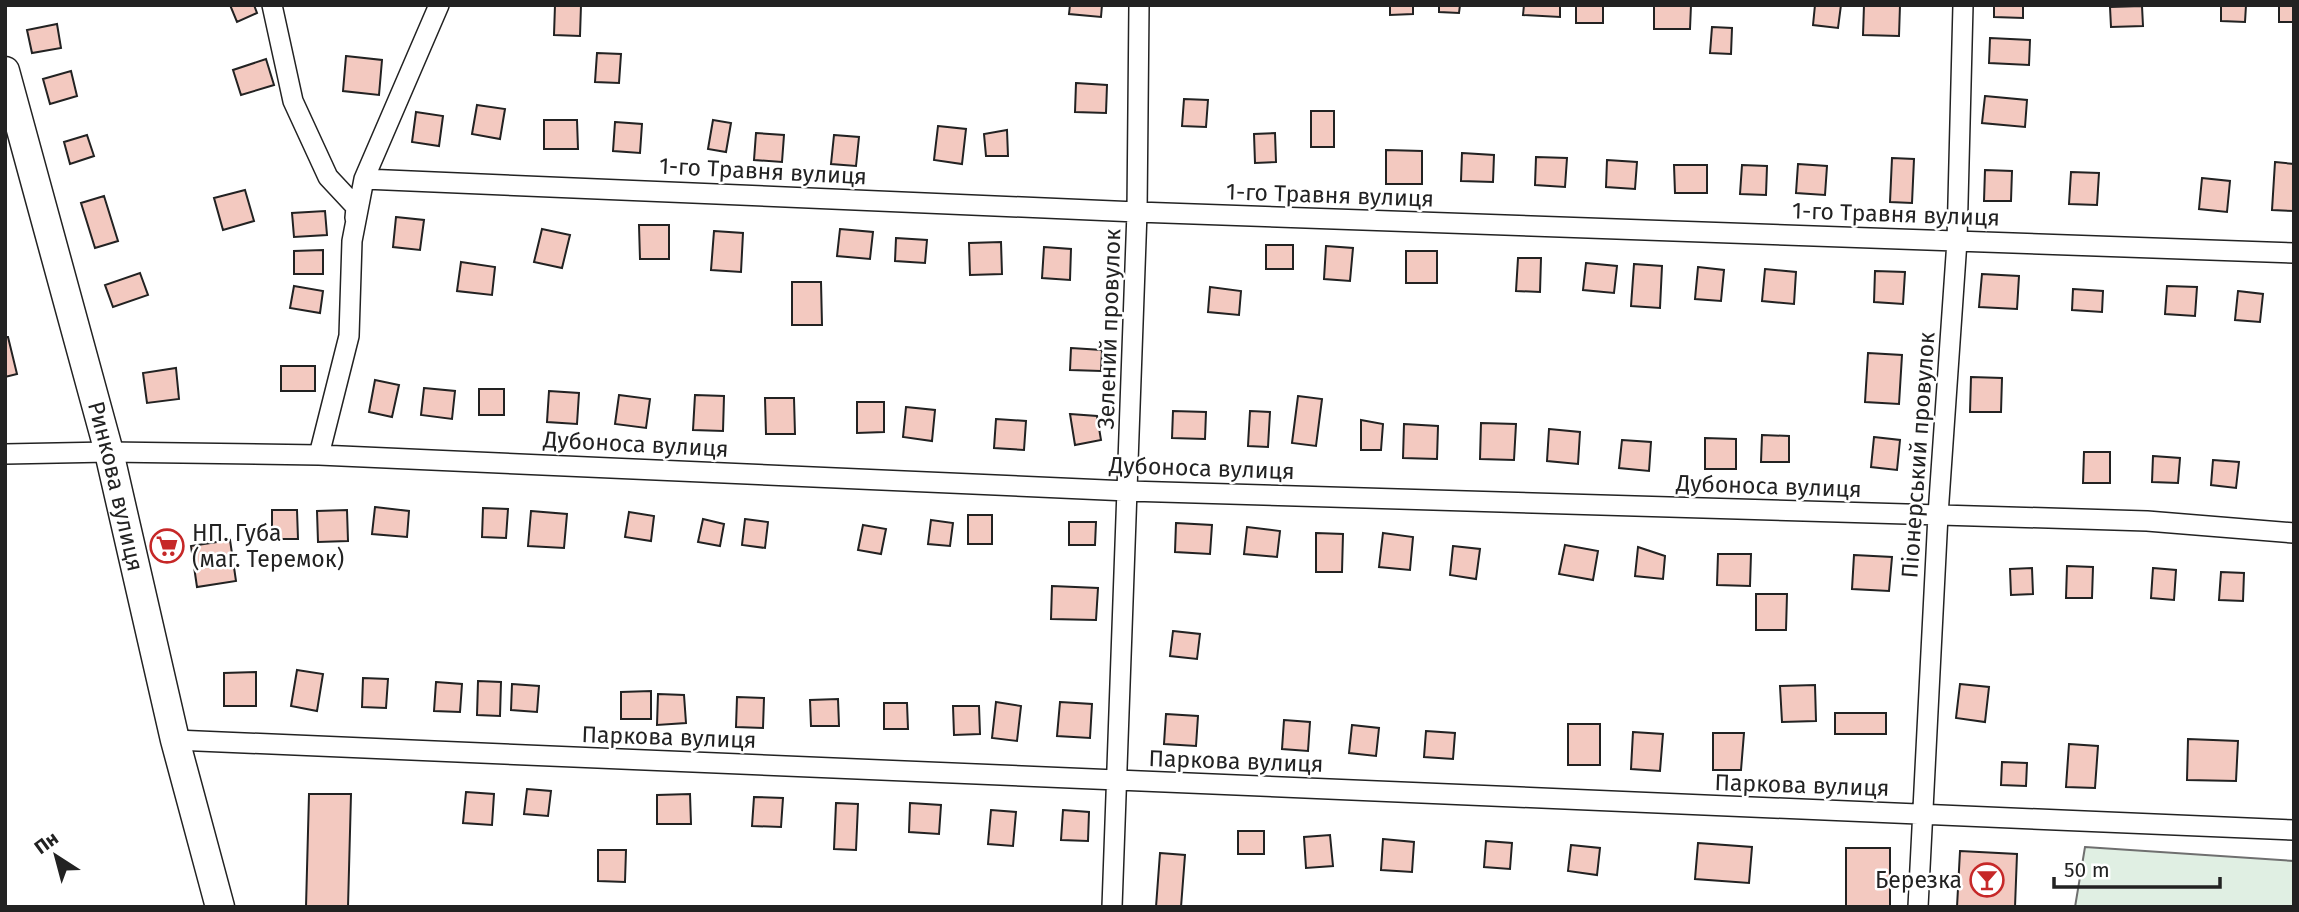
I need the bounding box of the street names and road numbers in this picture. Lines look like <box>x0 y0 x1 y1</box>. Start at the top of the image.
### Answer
street label: 1-го Травня вулиця <box>658 152 868 190</box>
street label: 1-го Травня вулиця <box>1225 177 1435 213</box>
street label: 1-го Травня вулиця <box>1791 196 2001 232</box>
street label: Зелений провулок <box>1092 228 1126 430</box>
street label: Піонерський провулок <box>1895 331 1941 579</box>
street label: Ринкова вулиця <box>82 398 150 574</box>
street label: Дубоноса вулиця <box>542 425 729 463</box>
street label: Дубоноса вулиця <box>1108 451 1295 485</box>
street label: Дубоноса вулиця <box>1675 469 1862 503</box>
street label: Паркова вулиця <box>581 720 757 754</box>
street label: Паркова вулиця <box>1148 744 1324 778</box>
street label: Паркова вулиця <box>1714 768 1890 802</box>

